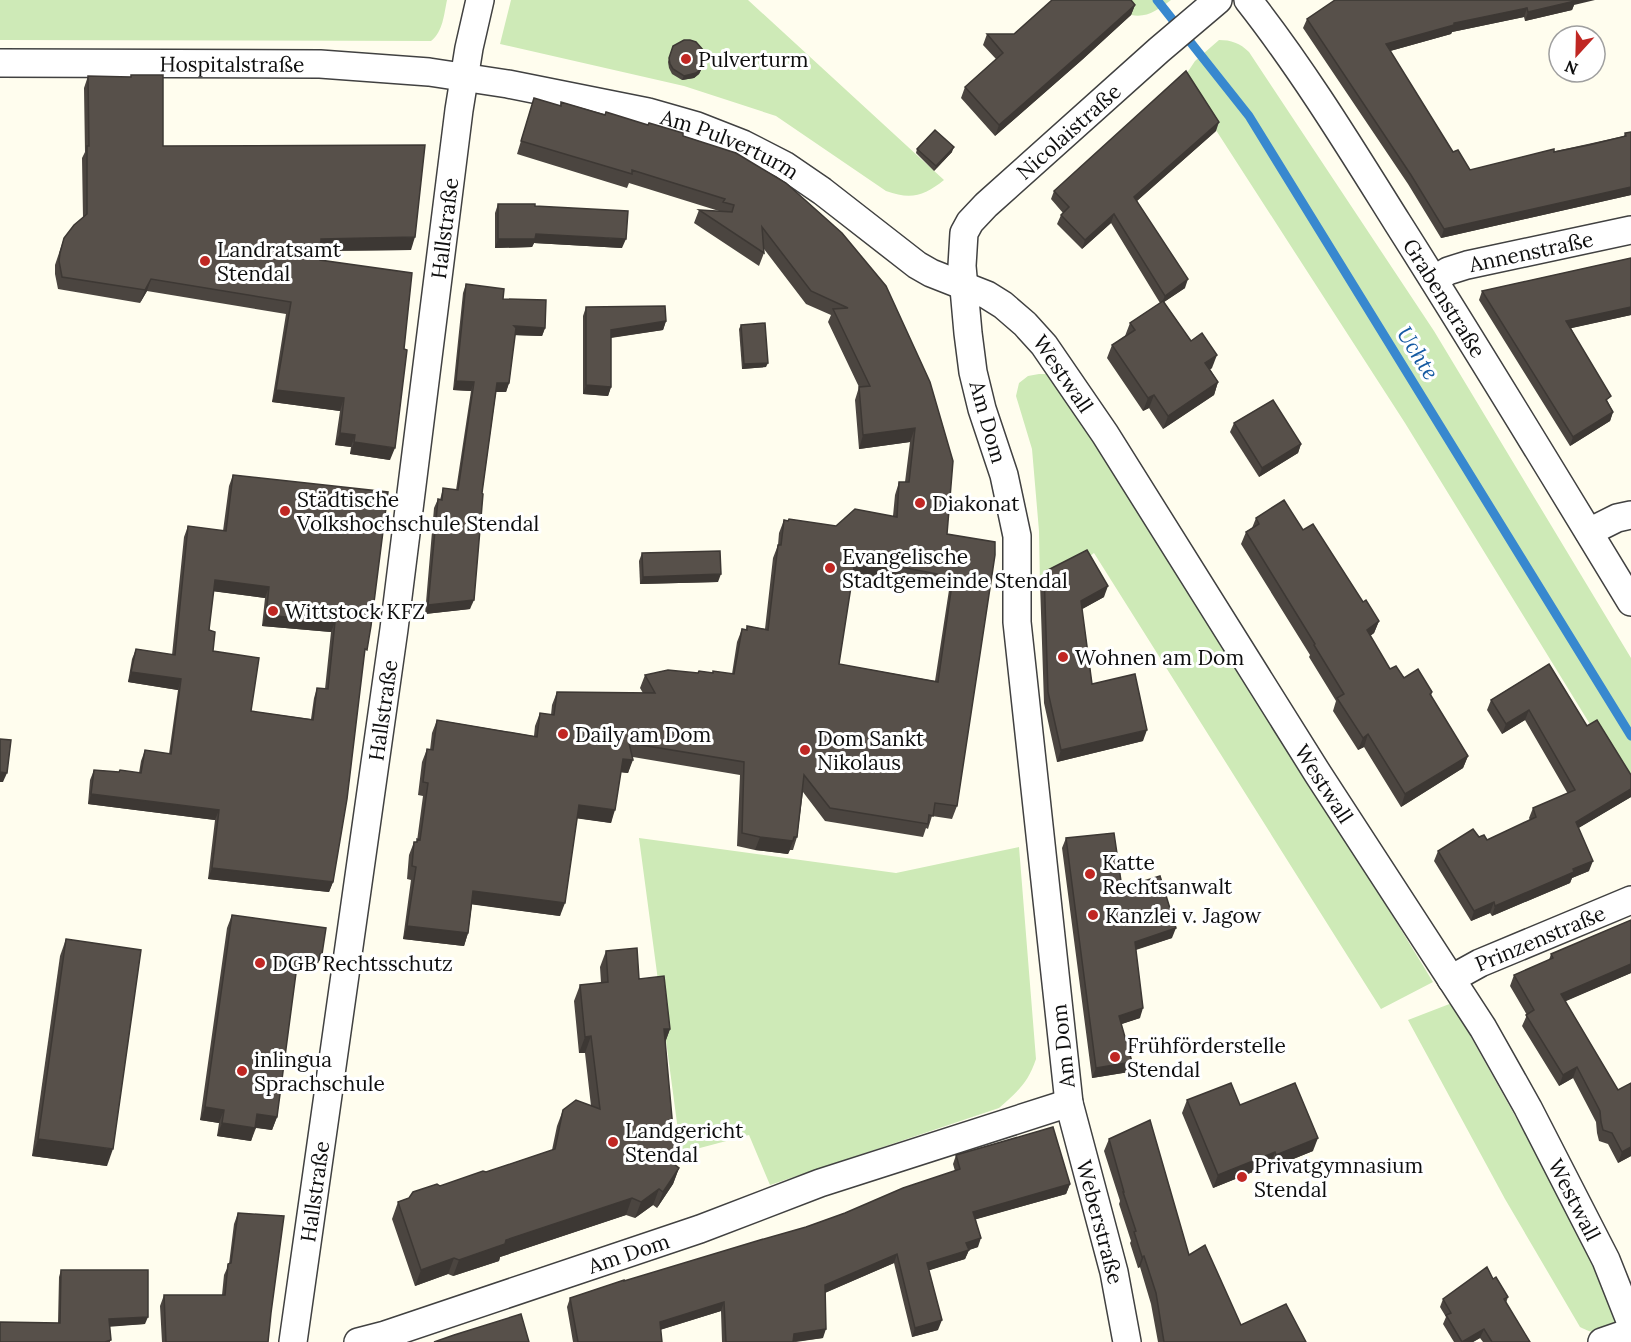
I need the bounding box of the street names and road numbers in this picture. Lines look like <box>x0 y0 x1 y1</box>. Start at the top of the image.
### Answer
street label: Hospitalstraße <box>160 50 304 77</box>
street label: Nicolaistraße <box>1011 77 1126 185</box>
street label: Am Pulverturm <box>657 103 805 185</box>
street label: Hallstraße <box>424 176 464 280</box>
street label: Annenstraße <box>1465 225 1596 278</box>
street label: Grabenstraße <box>1397 233 1492 362</box>
street label: Westwall <box>1027 329 1100 418</box>
street label: Am Dom <box>963 377 1013 466</box>
street label: Hallstraße <box>362 658 403 763</box>
street label: Westwall <box>1289 739 1360 828</box>
street label: Prinzenstraße <box>1471 899 1609 977</box>
street label: Am Dom <box>1045 1003 1081 1090</box>
street label: Hallstraße <box>294 1139 335 1244</box>
street label: Westwall <box>1543 1154 1607 1245</box>
street label: Weberstraße <box>1070 1157 1130 1287</box>
street label: Am Dom <box>584 1227 673 1280</box>

